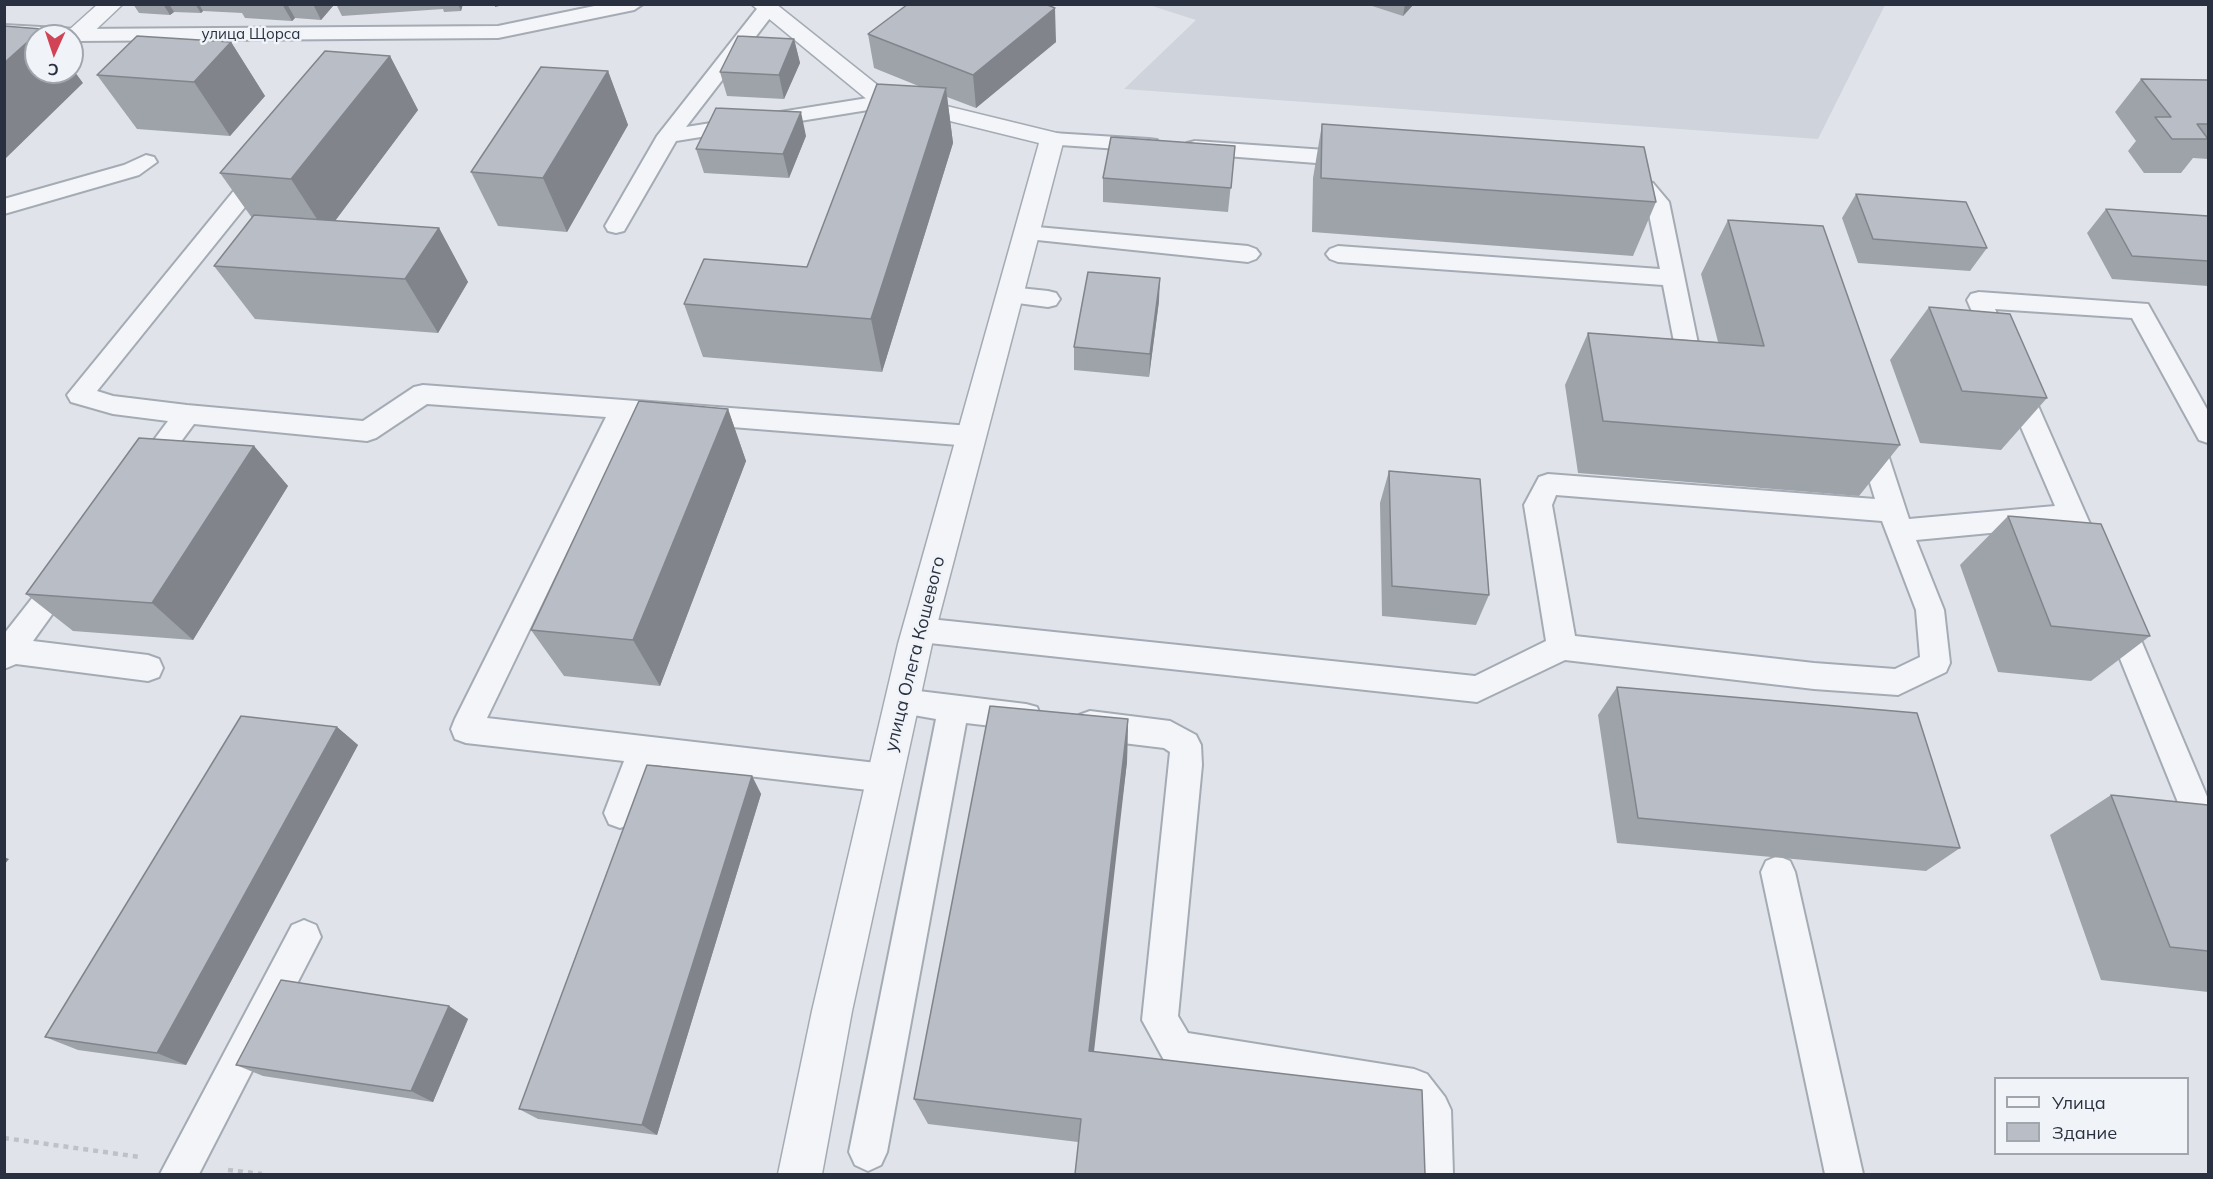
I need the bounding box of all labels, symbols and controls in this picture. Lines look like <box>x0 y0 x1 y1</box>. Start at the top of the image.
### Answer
north arrow <box>24 24 84 84</box>
street label: улица Щорса <box>201 25 301 43</box>
text: С <box>47 60 59 80</box>
street label: улица Олега Кошевого <box>880 554 950 754</box>
legend <box>1994 1077 2189 1155</box>
text: Улица <box>2052 1091 2106 1114</box>
text: Здание <box>2052 1121 2117 1144</box>

